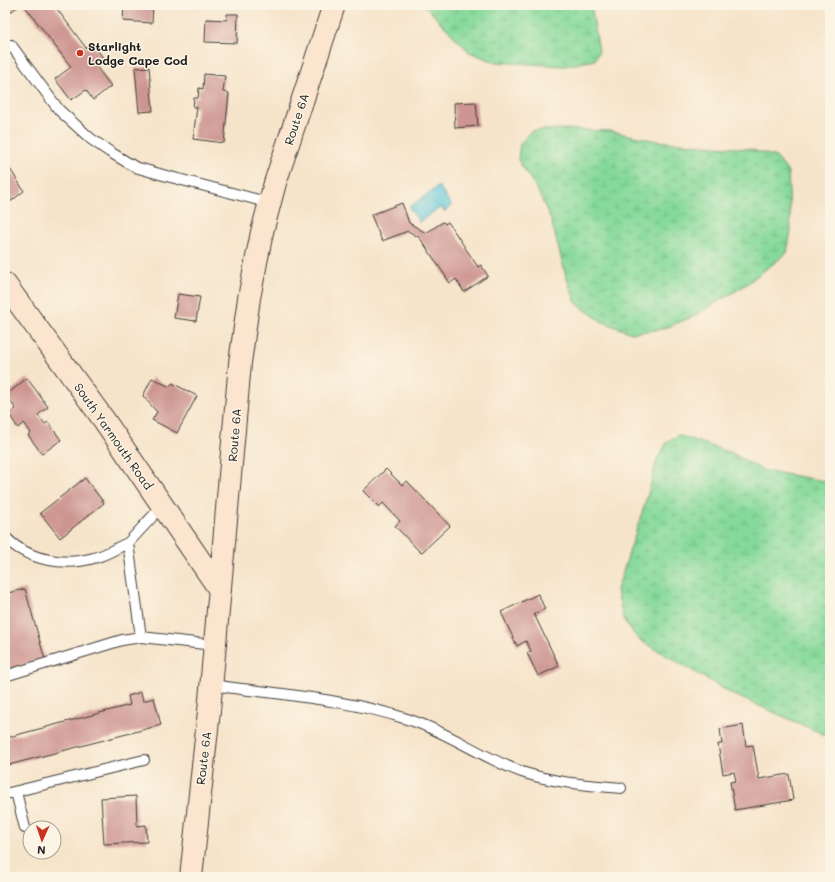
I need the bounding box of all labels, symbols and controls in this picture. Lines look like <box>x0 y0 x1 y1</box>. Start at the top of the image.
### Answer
place label: Starlight Lodge Cape Cod <box>88 38 188 68</box>
marker: Starlight Lodge Cape Cod <box>75 48 85 58</box>
street label: Route 6A <box>280 91 312 147</box>
street label: South Yarmouth Road <box>71 380 157 493</box>
street label: Route 6A <box>224 408 244 462</box>
street label: Route 6A <box>192 730 214 786</box>
north arrow <box>22 820 62 860</box>
text: N <box>37 843 46 858</box>

